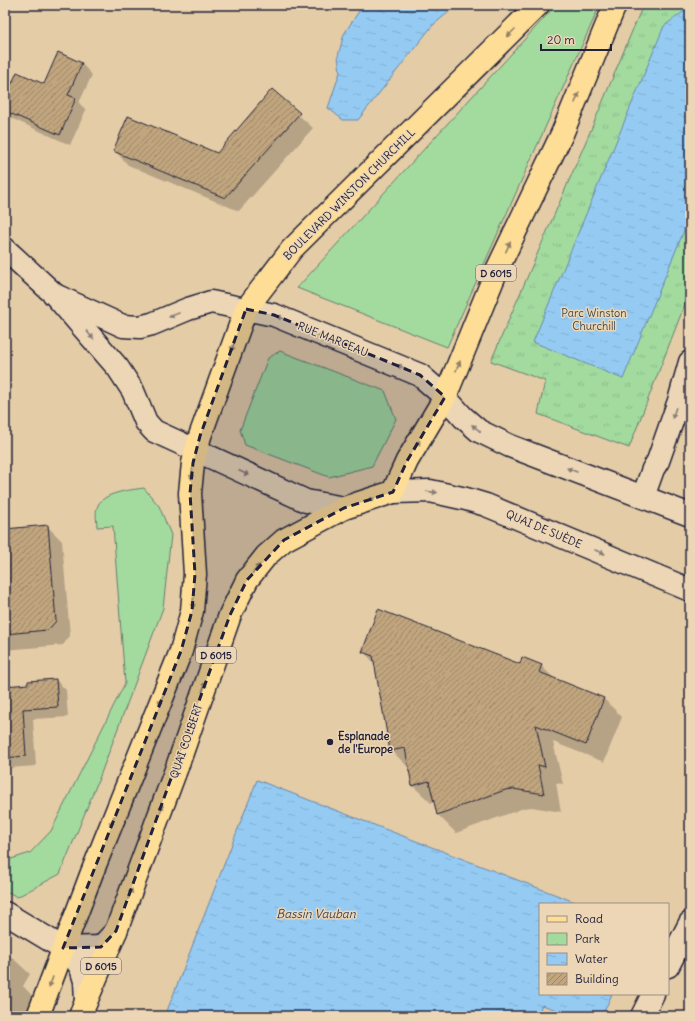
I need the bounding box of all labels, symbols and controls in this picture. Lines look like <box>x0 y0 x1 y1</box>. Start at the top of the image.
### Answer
scale bar <box>541 26 611 52</box>
one-way arrow <box>506 28 516 37</box>
text: 20 m <box>547 32 575 47</box>
one-way arrow <box>574 92 580 103</box>
street label: BOULEVARD WINSTON CHURCHILL <box>280 125 418 263</box>
one-way arrow <box>505 241 511 252</box>
road number: D 6015 <box>476 265 516 281</box>
park label: Parc Winston Churchill <box>561 306 627 333</box>
one-way arrow <box>168 312 180 318</box>
one-way arrow <box>276 315 287 321</box>
street label: RUE MARCEAU <box>296 319 370 359</box>
one-way arrow <box>85 330 95 340</box>
one-way arrow <box>229 340 235 352</box>
one-way arrow <box>455 361 461 372</box>
one-way arrow <box>396 364 408 371</box>
one-way arrow <box>671 407 677 419</box>
one-way arrow <box>470 424 481 432</box>
one-way arrow <box>413 439 420 451</box>
one-way arrow <box>566 466 578 472</box>
one-way arrow <box>189 468 195 480</box>
one-way arrow <box>239 470 250 476</box>
one-way arrow <box>426 489 438 495</box>
one-way arrow <box>363 497 375 503</box>
street label: QUAI DE SUÈDE <box>504 506 585 551</box>
one-way arrow <box>594 550 606 556</box>
one-way arrow <box>251 563 260 574</box>
one-way arrow <box>190 597 196 609</box>
road number: D 6015 <box>196 647 236 663</box>
one-way arrow <box>202 681 208 693</box>
one-way arrow <box>157 695 163 707</box>
street label: QUAI COLBERT <box>167 702 205 780</box>
place label: Esplanade de l'Europe <box>338 729 393 757</box>
marker: Esplanade de l'Europe <box>325 737 335 747</box>
one-way arrow <box>158 804 164 816</box>
one-way arrow <box>109 815 115 827</box>
one-way arrow <box>127 888 133 900</box>
legend <box>539 903 669 995</box>
water label: Bassin Vauban <box>276 906 357 921</box>
text: Road <box>575 911 603 926</box>
text: Park <box>575 931 600 946</box>
text: Water <box>575 951 608 966</box>
road number: D 6015 <box>81 958 121 974</box>
text: Building <box>575 971 619 986</box>
one-way arrow <box>47 977 53 989</box>

